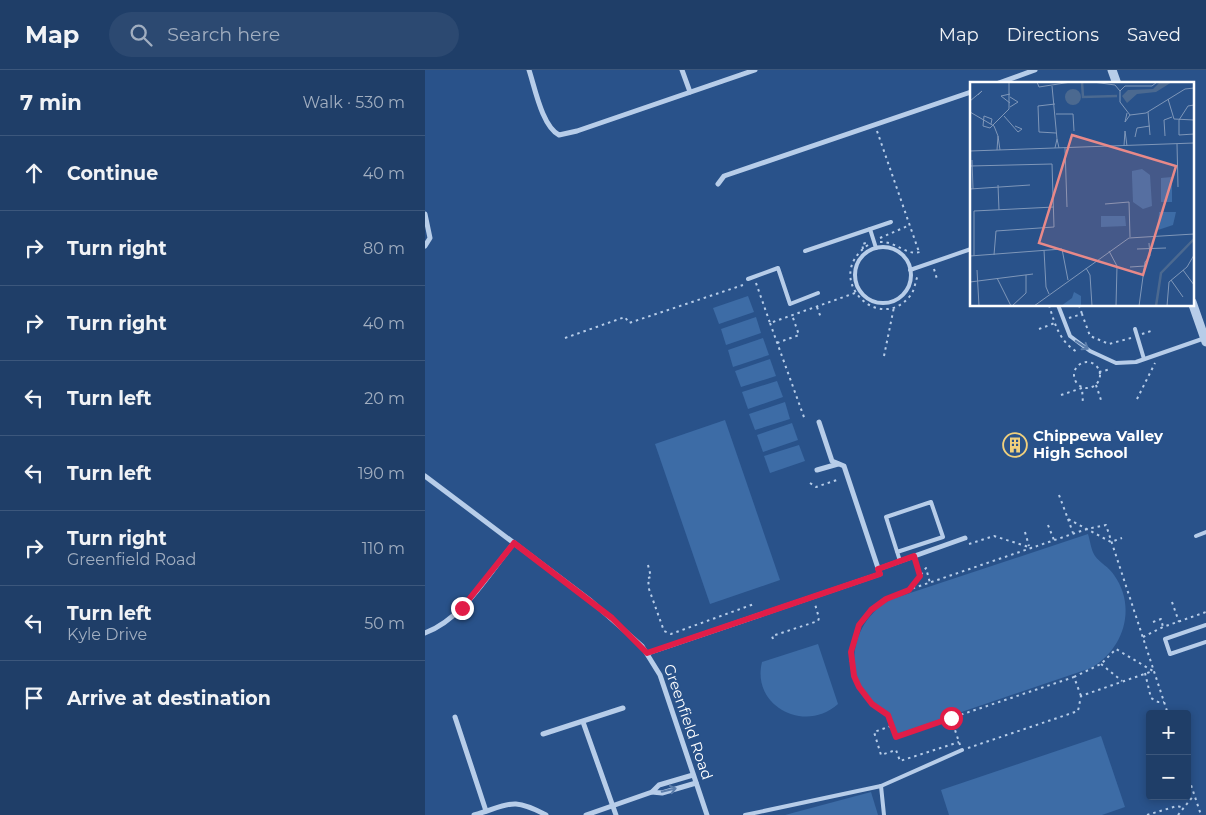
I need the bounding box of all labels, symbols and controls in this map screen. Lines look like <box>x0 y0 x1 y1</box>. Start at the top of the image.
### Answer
search box <box>109 12 459 57</box>
text: Map <box>25 20 79 49</box>
icon: search <box>127 21 155 49</box>
text: Search here <box>167 23 280 46</box>
text: Map <box>939 24 979 46</box>
text: Directions <box>1007 24 1099 46</box>
text: Saved <box>1127 24 1181 46</box>
inset map <box>970 82 1193 306</box>
text: 7 min <box>20 90 82 115</box>
text: Walk · 530 m <box>303 93 405 112</box>
icon: ahead <box>20 159 48 187</box>
text: Continue <box>67 162 158 185</box>
text: 40 m <box>363 164 405 183</box>
icon: right <box>20 234 48 262</box>
text: Turn right <box>67 237 167 260</box>
text: 80 m <box>363 239 405 258</box>
icon: right <box>20 309 48 337</box>
text: Turn right <box>67 312 167 335</box>
text: 40 m <box>363 314 405 333</box>
one-way arrow <box>1074 341 1088 351</box>
icon: left <box>20 384 48 412</box>
text: Turn left <box>67 387 152 410</box>
text: 20 m <box>364 389 405 408</box>
place label: Chippewa Valley High School <box>1033 426 1164 462</box>
building icon: Chippewa Valley High School <box>1002 432 1028 458</box>
icon: left <box>20 459 48 487</box>
text: Turn left <box>67 462 152 485</box>
text: 190 m <box>358 464 405 483</box>
text: Turn right <box>67 527 167 550</box>
icon: right <box>20 534 48 562</box>
text: 110 m <box>362 539 405 558</box>
text: Greenfield Road <box>67 550 196 569</box>
route end <box>451 597 474 620</box>
text: Turn left <box>67 602 152 625</box>
icon: left <box>20 609 48 637</box>
text: 50 m <box>364 614 405 633</box>
text: Kyle Drive <box>67 625 147 644</box>
street label: Greenfield Road <box>660 661 717 782</box>
icon: arrive <box>20 684 48 712</box>
text: Arrive at destination <box>67 687 271 710</box>
route start <box>940 707 963 730</box>
map controls <box>1146 710 1191 800</box>
button: + <box>1146 710 1191 755</box>
button: − <box>1146 755 1191 800</box>
one-way arrow <box>661 785 677 795</box>

